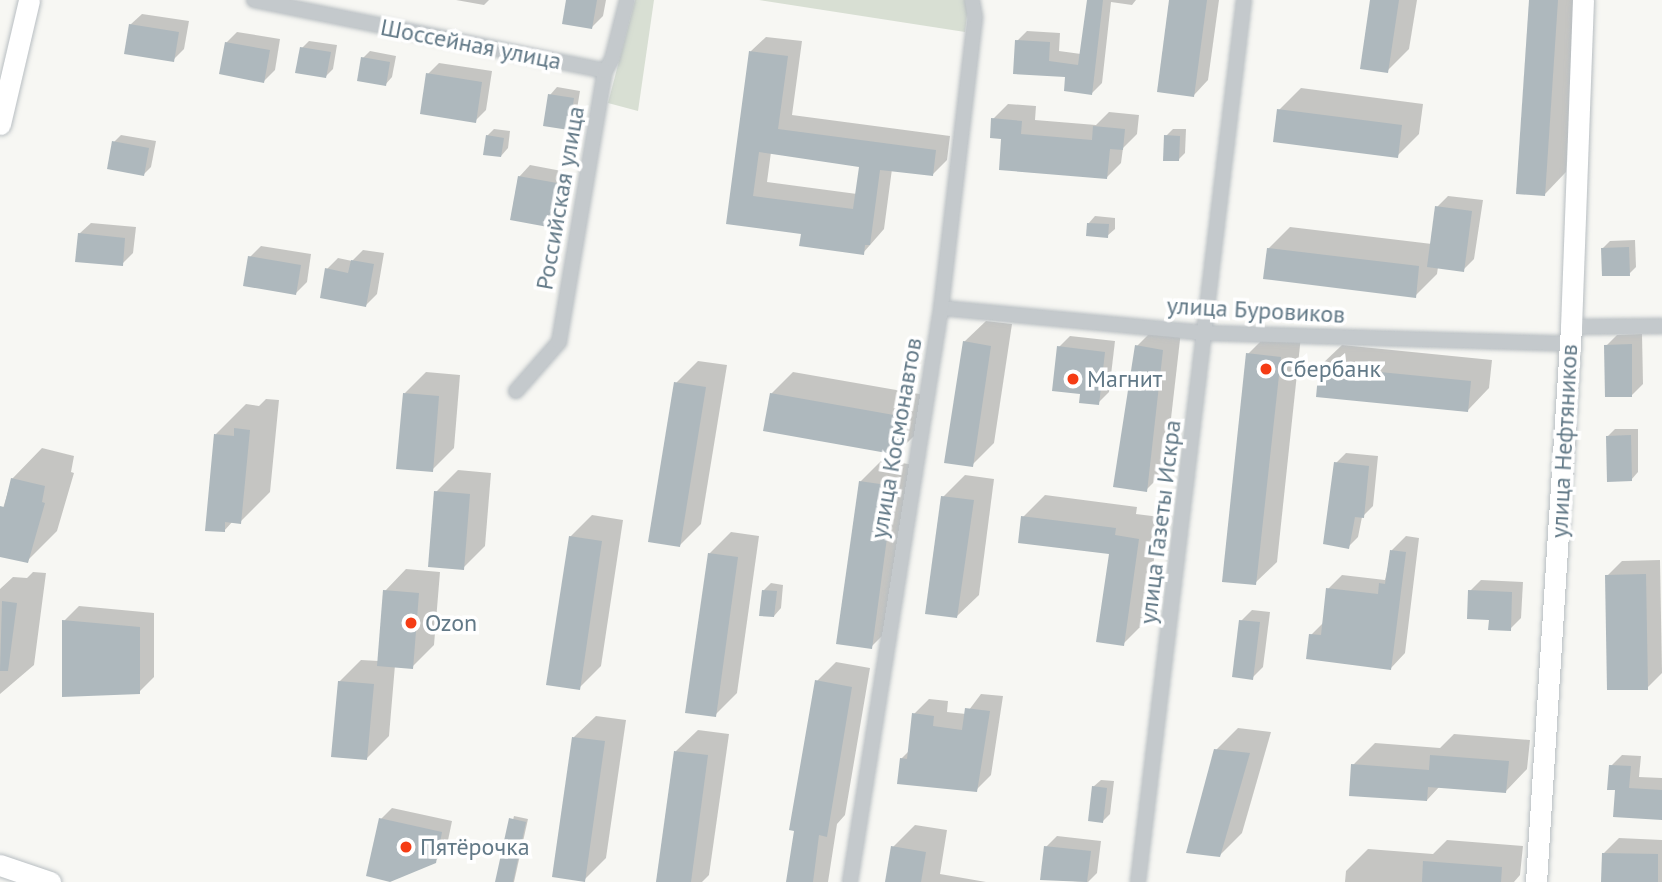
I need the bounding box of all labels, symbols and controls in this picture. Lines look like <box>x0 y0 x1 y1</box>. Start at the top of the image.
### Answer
street label: Шоссейная улица <box>378 12 564 76</box>
street label: Российская улица <box>530 104 590 292</box>
street label: улица Буровиков <box>1166 291 1346 329</box>
street label: улица Космонавтов <box>864 335 928 541</box>
street label: улица Нефтяников <box>1545 343 1583 539</box>
place label: Сбербанк <box>1280 355 1381 383</box>
marker: Сбербанк <box>1258 361 1274 377</box>
place label: Магнит <box>1087 365 1162 393</box>
marker: Магнит <box>1065 371 1081 387</box>
street label: улица Газеты Искра <box>1133 418 1187 626</box>
place label: Ozon <box>425 609 477 637</box>
marker: Ozon <box>403 615 419 631</box>
place label: Пятёрочка <box>420 833 530 861</box>
marker: Пятёрочка <box>398 839 414 855</box>

